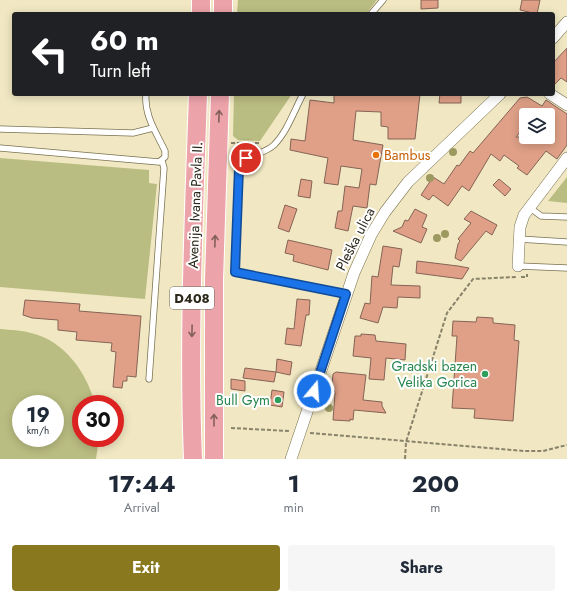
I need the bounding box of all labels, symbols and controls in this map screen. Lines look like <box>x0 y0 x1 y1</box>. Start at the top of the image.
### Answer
text: 60 m <box>90 20 159 61</box>
icon: left <box>24 28 76 80</box>
text: Turn left <box>90 58 150 84</box>
map controls <box>519 108 555 144</box>
button: layers <box>519 108 555 144</box>
one-way arrow <box>215 110 223 123</box>
street label: Avenija Ivana Pavla II. <box>183 141 207 269</box>
pin <box>229 141 263 175</box>
place label: Bambus <box>384 145 431 165</box>
icon: arrive <box>235 147 257 169</box>
marker: Bambus <box>371 150 381 160</box>
street label: Pleška ulica <box>331 204 379 274</box>
one-way arrow <box>211 235 219 248</box>
road number: D408 <box>170 287 214 309</box>
one-way arrow <box>188 324 196 337</box>
place label: Gradski bazen Velika Gorica <box>391 356 477 392</box>
marker: Gradski bazen Velika Gorica <box>480 369 490 379</box>
position arrow <box>293 370 335 412</box>
place label: Bull Gym <box>216 390 270 410</box>
speed limit sign: 30 <box>72 395 124 447</box>
marker: Bull Gym <box>273 395 283 405</box>
text: 19 <box>26 401 50 430</box>
one-way arrow <box>210 414 218 427</box>
text: km/h <box>27 423 49 438</box>
text: 17:44 <box>108 466 176 501</box>
text: 1 <box>288 466 300 501</box>
text: 200 <box>412 466 459 501</box>
text: Arrival <box>124 498 160 517</box>
text: min <box>284 498 304 517</box>
text: m <box>430 498 441 517</box>
button: Exit <box>12 545 280 591</box>
button: Share <box>288 545 555 591</box>

